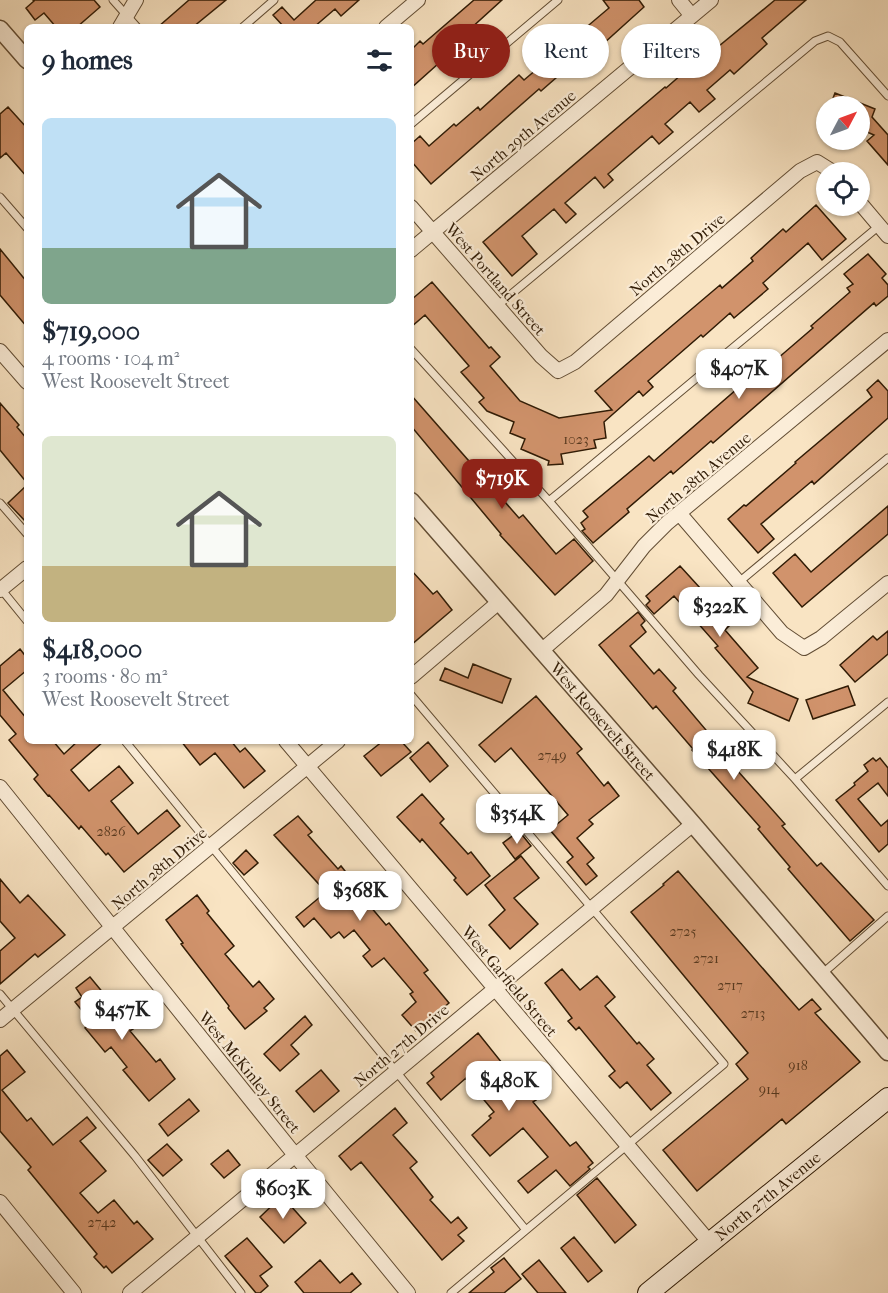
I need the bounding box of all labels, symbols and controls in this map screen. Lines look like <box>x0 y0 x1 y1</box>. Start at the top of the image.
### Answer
chip: Buy <box>432 24 510 78</box>
chip: Rent <box>522 24 609 78</box>
chip: Filters <box>621 24 721 78</box>
icon: filters <box>363 44 396 77</box>
text: 9 homes <box>42 45 133 76</box>
street label: North 29th Avenue <box>467 86 580 185</box>
north arrow <box>816 96 870 150</box>
map controls <box>816 96 870 216</box>
icon: home <box>165 157 273 265</box>
button: locate <box>816 162 870 216</box>
street label: North 28th Drive <box>626 209 729 300</box>
street label: West Portland Street <box>441 218 550 340</box>
text: $719,000 <box>42 316 140 347</box>
text: 4 rooms · 104 m² <box>42 347 180 370</box>
pin: $407K <box>697 349 781 400</box>
text: $407K <box>710 357 768 380</box>
text: West Roosevelt Street <box>42 370 230 393</box>
street label: North 28th Avenue <box>642 428 755 527</box>
house number: 1023 <box>563 431 589 448</box>
pin: $719K <box>460 459 544 510</box>
text: $719K <box>476 467 528 490</box>
icon: home <box>165 475 273 583</box>
pin: $322K <box>678 587 762 638</box>
text: $322K <box>693 595 747 618</box>
text: $418,000 <box>42 634 142 665</box>
street label: West Roosevelt Street <box>545 658 659 784</box>
text: 3 rooms · 80 m² <box>42 665 167 688</box>
text: West Roosevelt Street <box>42 688 230 711</box>
pin: $418K <box>692 730 776 781</box>
text: $418K <box>707 738 761 761</box>
house number: 2749 <box>537 747 567 764</box>
pin: $354K <box>475 794 559 845</box>
text: $354K <box>490 802 544 825</box>
house number: 2826 <box>96 823 126 840</box>
street label: North 28th Drive <box>108 823 211 914</box>
pin: $368K <box>318 871 402 922</box>
text: $368K <box>333 879 387 902</box>
street label: West Garfield Street <box>457 921 562 1041</box>
house number: 2725 <box>669 923 697 940</box>
house number: 2721 <box>693 950 719 967</box>
house number: 2717 <box>717 977 743 994</box>
pin: $457K <box>80 990 164 1041</box>
text: $457K <box>94 998 150 1021</box>
street label: North 27th Drive <box>350 1000 453 1091</box>
house number: 2713 <box>741 1005 765 1022</box>
street label: West McKinley Street <box>194 1007 305 1137</box>
house number: 918 <box>788 1057 808 1074</box>
pin: $480K <box>467 1061 551 1112</box>
text: $480K <box>480 1069 538 1092</box>
house number: 914 <box>759 1081 780 1098</box>
street label: North 27th Avenue <box>711 1148 825 1245</box>
pin: $603K <box>241 1169 325 1220</box>
text: $603K <box>255 1177 311 1200</box>
house number: 2742 <box>87 1214 117 1231</box>

